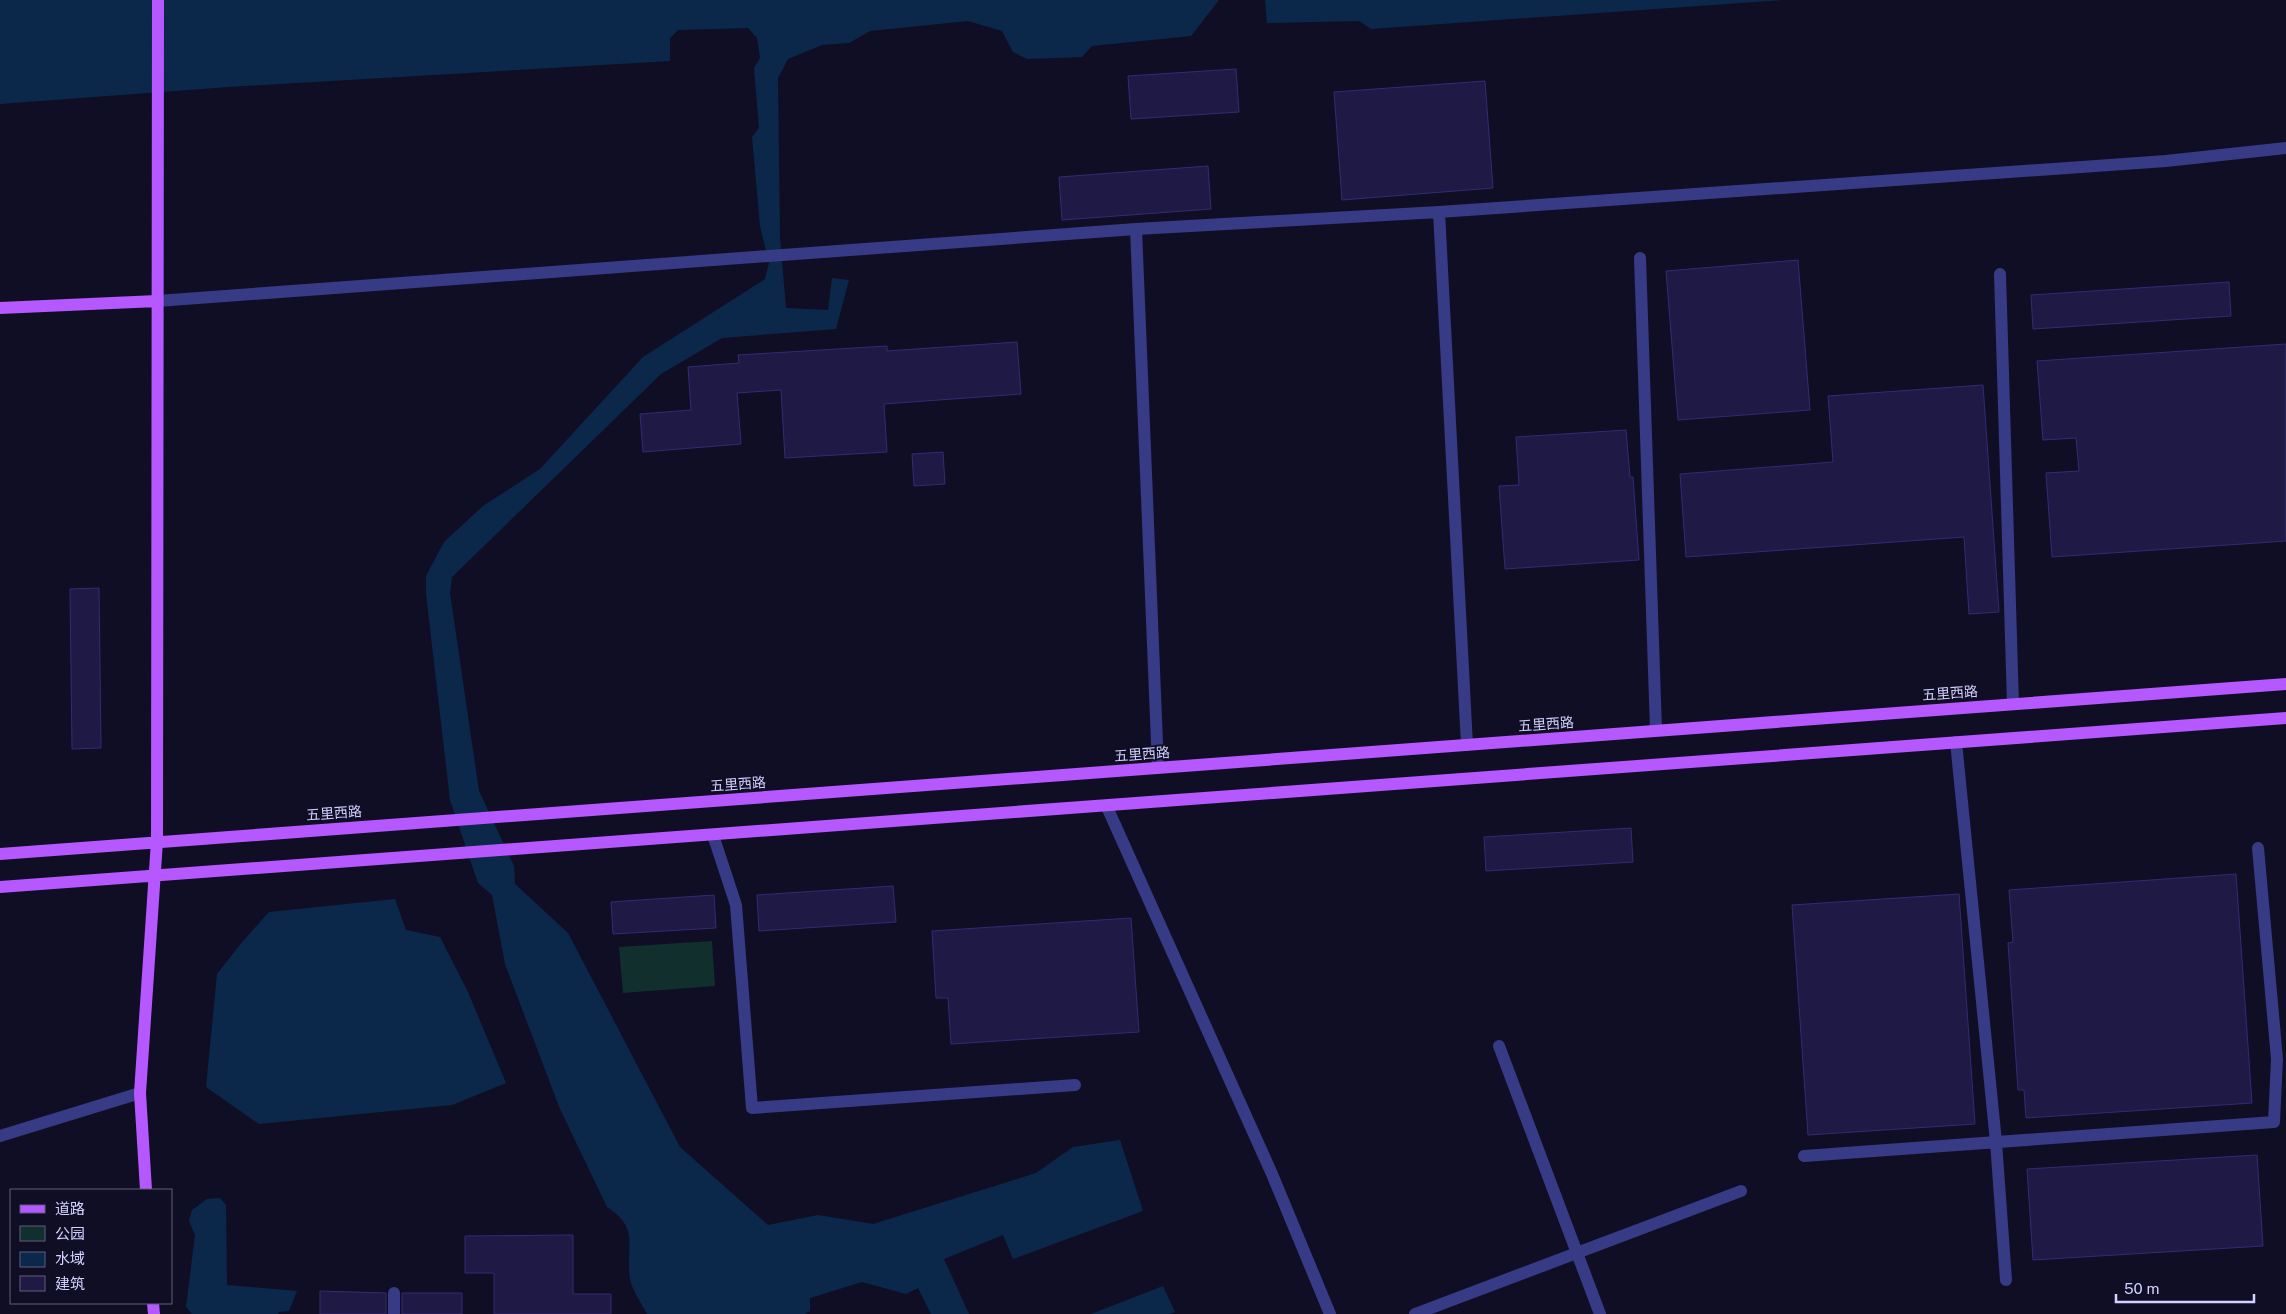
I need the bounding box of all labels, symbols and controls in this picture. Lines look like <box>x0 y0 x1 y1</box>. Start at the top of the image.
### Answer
street label: 五里西路 <box>1922 683 1978 703</box>
street label: 五里西路 <box>1518 714 1574 734</box>
street label: 五里西路 <box>1114 744 1170 764</box>
street label: 五里西路 <box>710 774 766 794</box>
street label: 五里西路 <box>306 803 362 823</box>
legend <box>10 1189 172 1304</box>
text: 道路 <box>55 1200 85 1217</box>
text: 公园 <box>55 1225 85 1242</box>
text: 水域 <box>55 1250 85 1267</box>
scale bar <box>2116 1272 2254 1304</box>
text: 建筑 <box>55 1275 85 1292</box>
text: 50 m <box>2124 1280 2159 1297</box>

